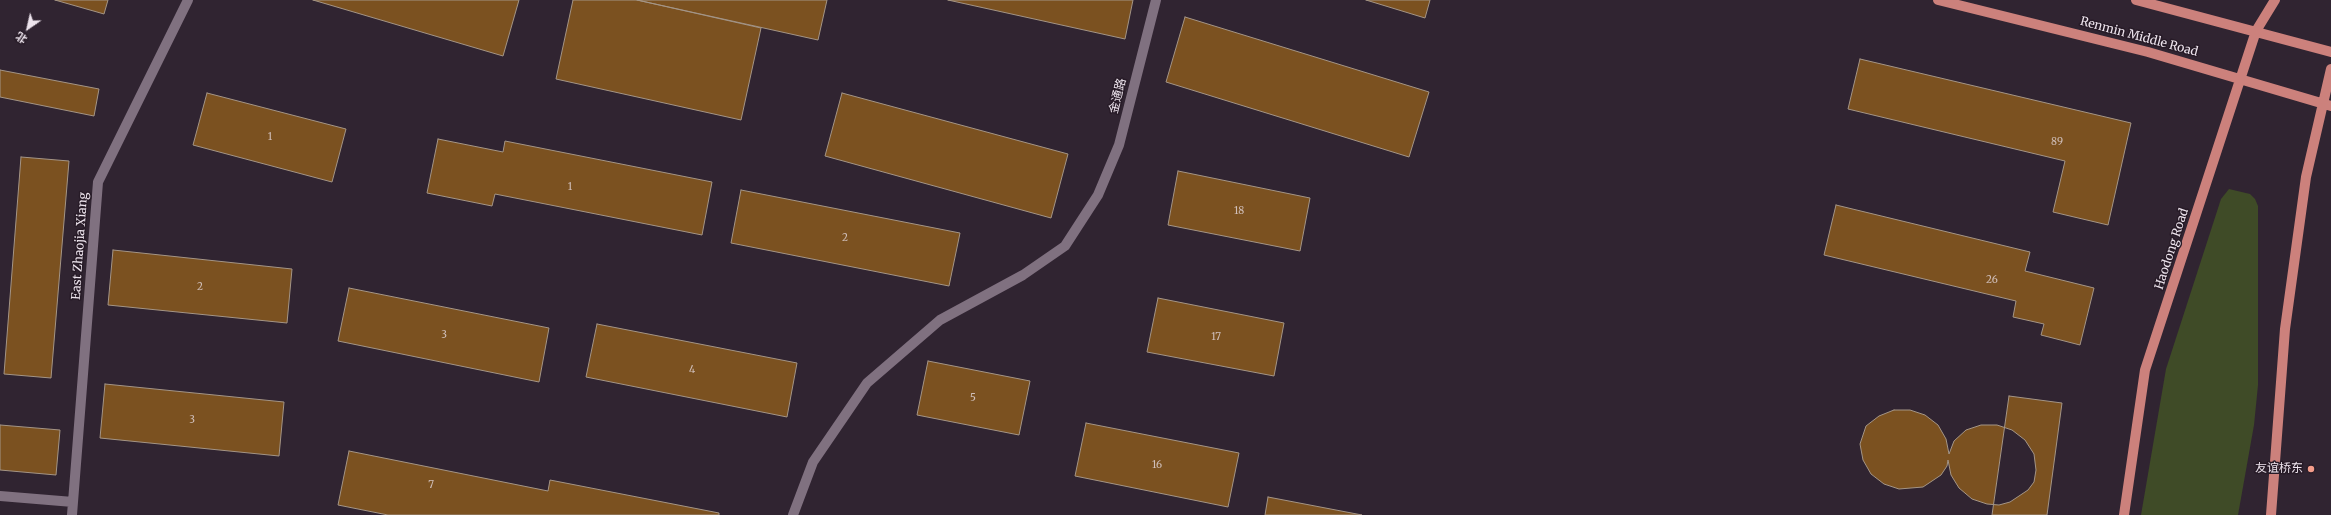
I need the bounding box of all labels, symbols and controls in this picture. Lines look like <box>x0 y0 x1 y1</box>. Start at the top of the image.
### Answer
north arrow <box>8 8 48 48</box>
street label: Renmin Middle Road <box>2079 14 2199 60</box>
text: 北 <box>13 29 30 47</box>
street label: 金通路 <box>1107 77 1129 115</box>
house number: 1 <box>268 131 272 143</box>
house number: 89 <box>2051 136 2063 148</box>
house number: 1 <box>568 181 572 193</box>
street label: East Zhaojia Xiang <box>69 192 91 300</box>
house number: 18 <box>1234 205 1244 217</box>
street label: Haodong Road <box>2152 207 2192 291</box>
house number: 2 <box>842 232 848 244</box>
house number: 26 <box>1986 274 1998 286</box>
house number: 2 <box>197 281 203 293</box>
house number: 3 <box>441 329 447 341</box>
house number: 17 <box>1211 331 1221 343</box>
house number: 4 <box>689 364 695 376</box>
house number: 5 <box>970 392 976 404</box>
house number: 3 <box>189 414 195 426</box>
house number: 16 <box>1152 459 1162 471</box>
place label: 友谊桥东 <box>2255 462 2303 476</box>
marker: 友谊桥东 <box>2306 464 2316 474</box>
house number: 7 <box>428 479 434 491</box>

